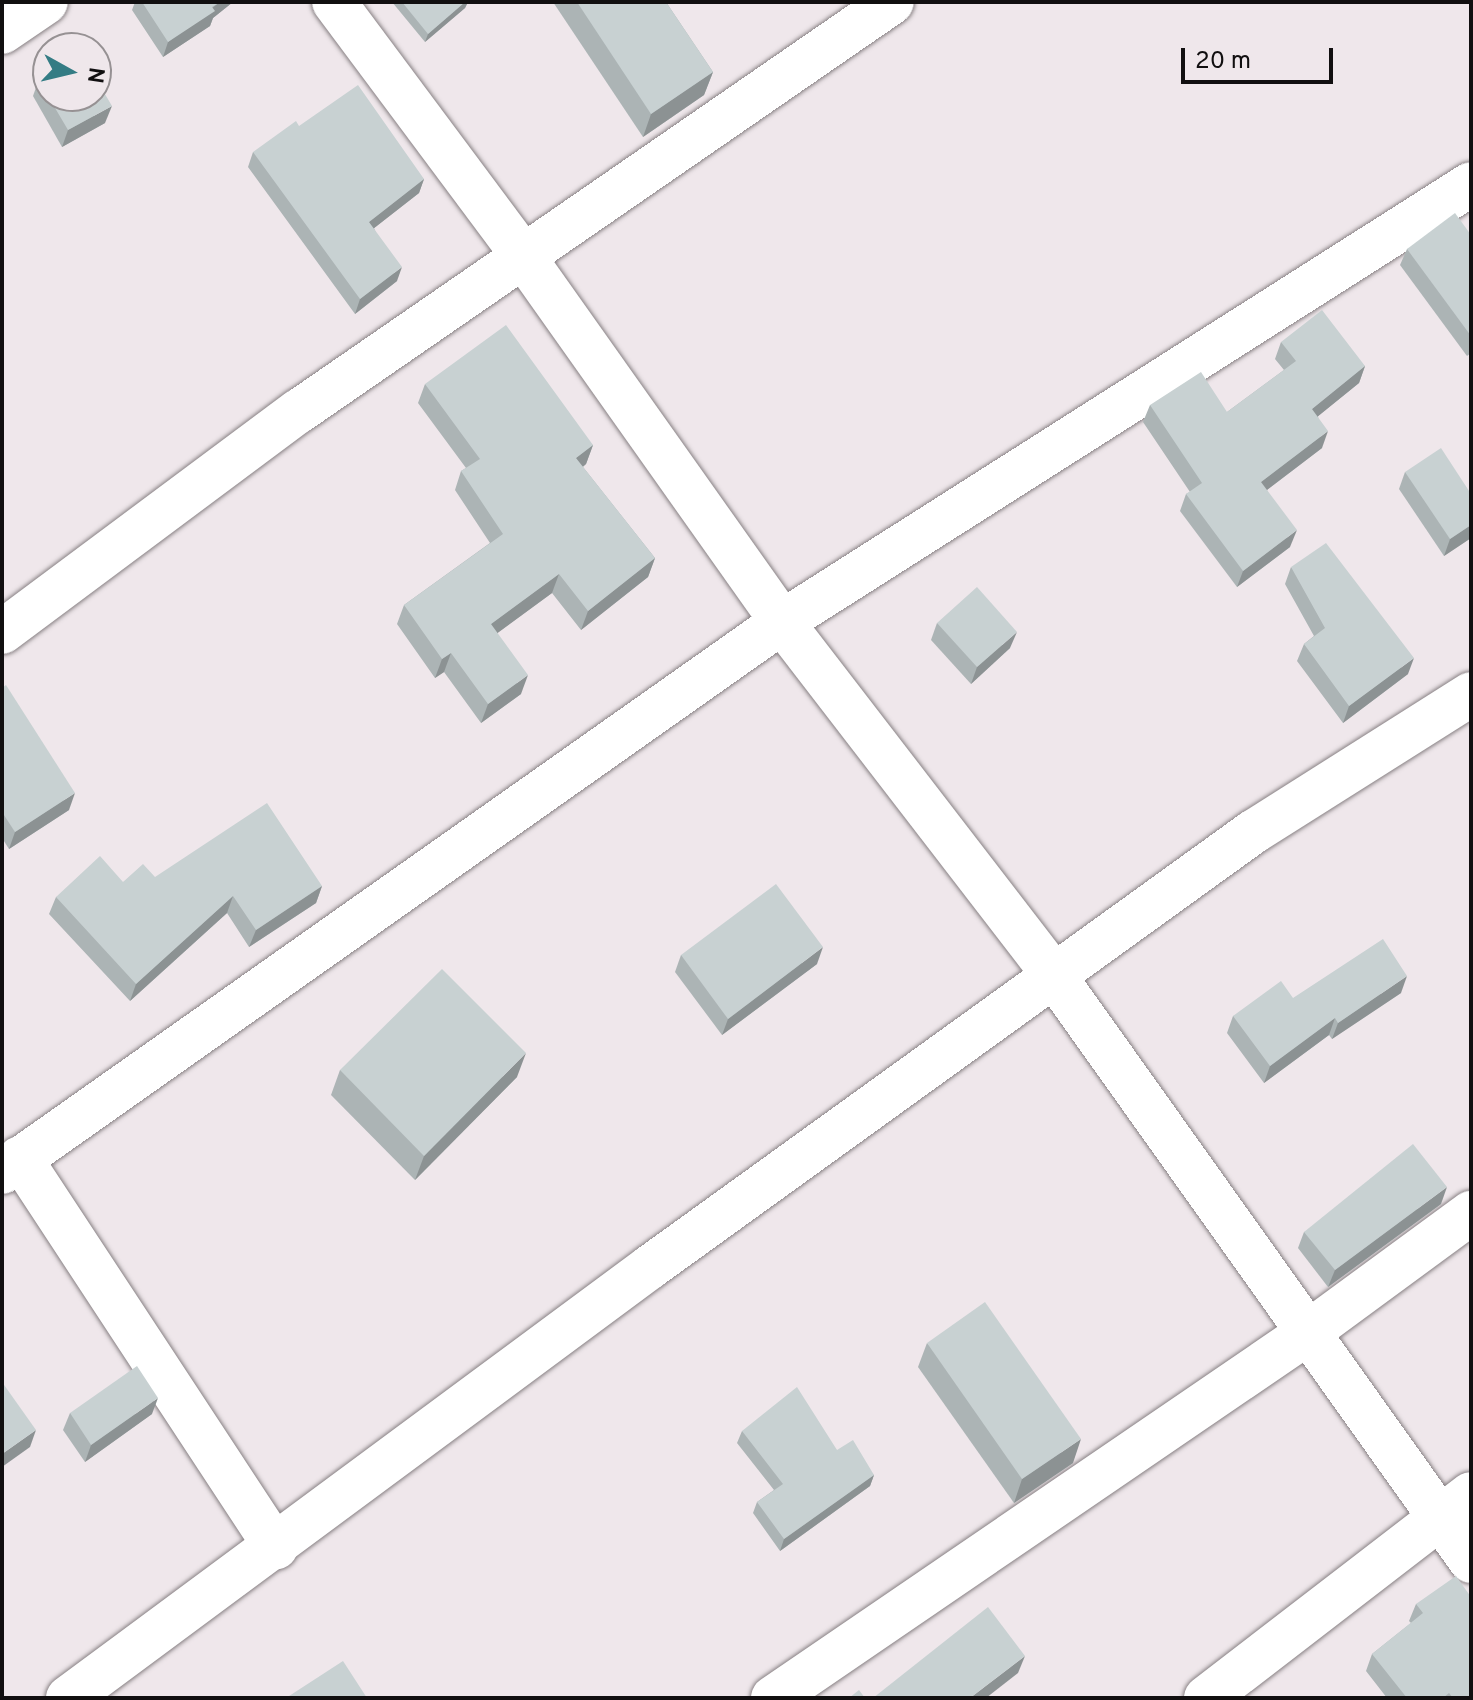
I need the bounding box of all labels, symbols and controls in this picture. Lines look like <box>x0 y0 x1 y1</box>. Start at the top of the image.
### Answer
north arrow <box>32 32 112 112</box>
scale bar <box>1185 32 1337 82</box>
text: 20 m <box>1195 47 1251 77</box>
text: N <box>80 65 109 85</box>

